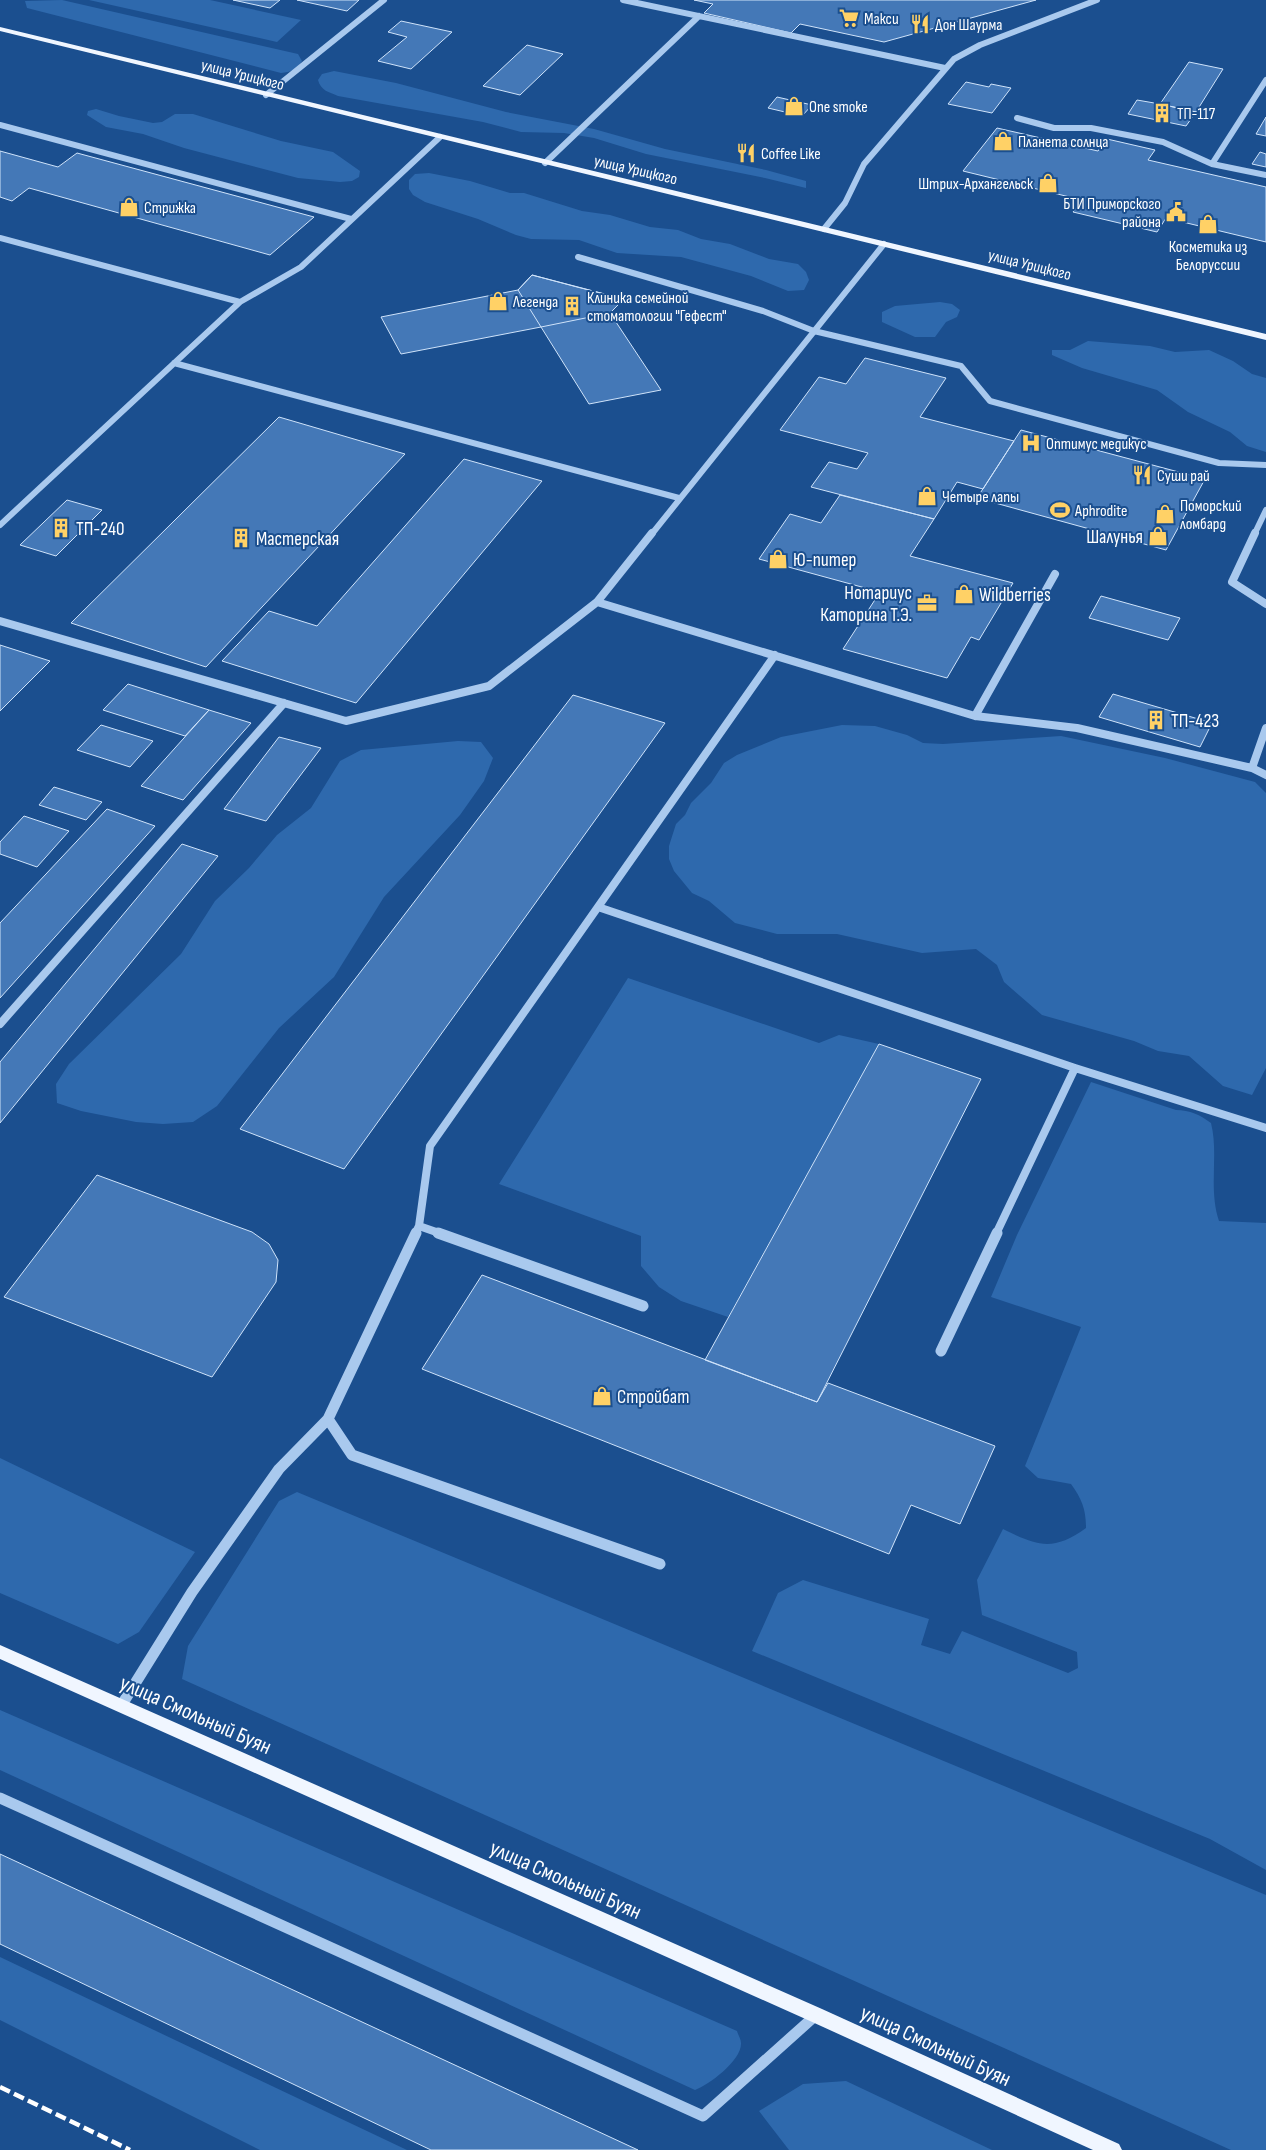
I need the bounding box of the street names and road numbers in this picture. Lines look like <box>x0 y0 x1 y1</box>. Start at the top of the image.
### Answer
street label: улица Урицкого <box>199 56 286 95</box>
street label: улица Урицкого <box>592 152 679 189</box>
street label: улица Урицкого <box>986 246 1073 285</box>
street label: улица Смольный Буян <box>115 1670 275 1761</box>
street label: улица Смольный Буян <box>485 1835 645 1926</box>
street label: улица Смольный Буян <box>856 2000 1015 2093</box>

